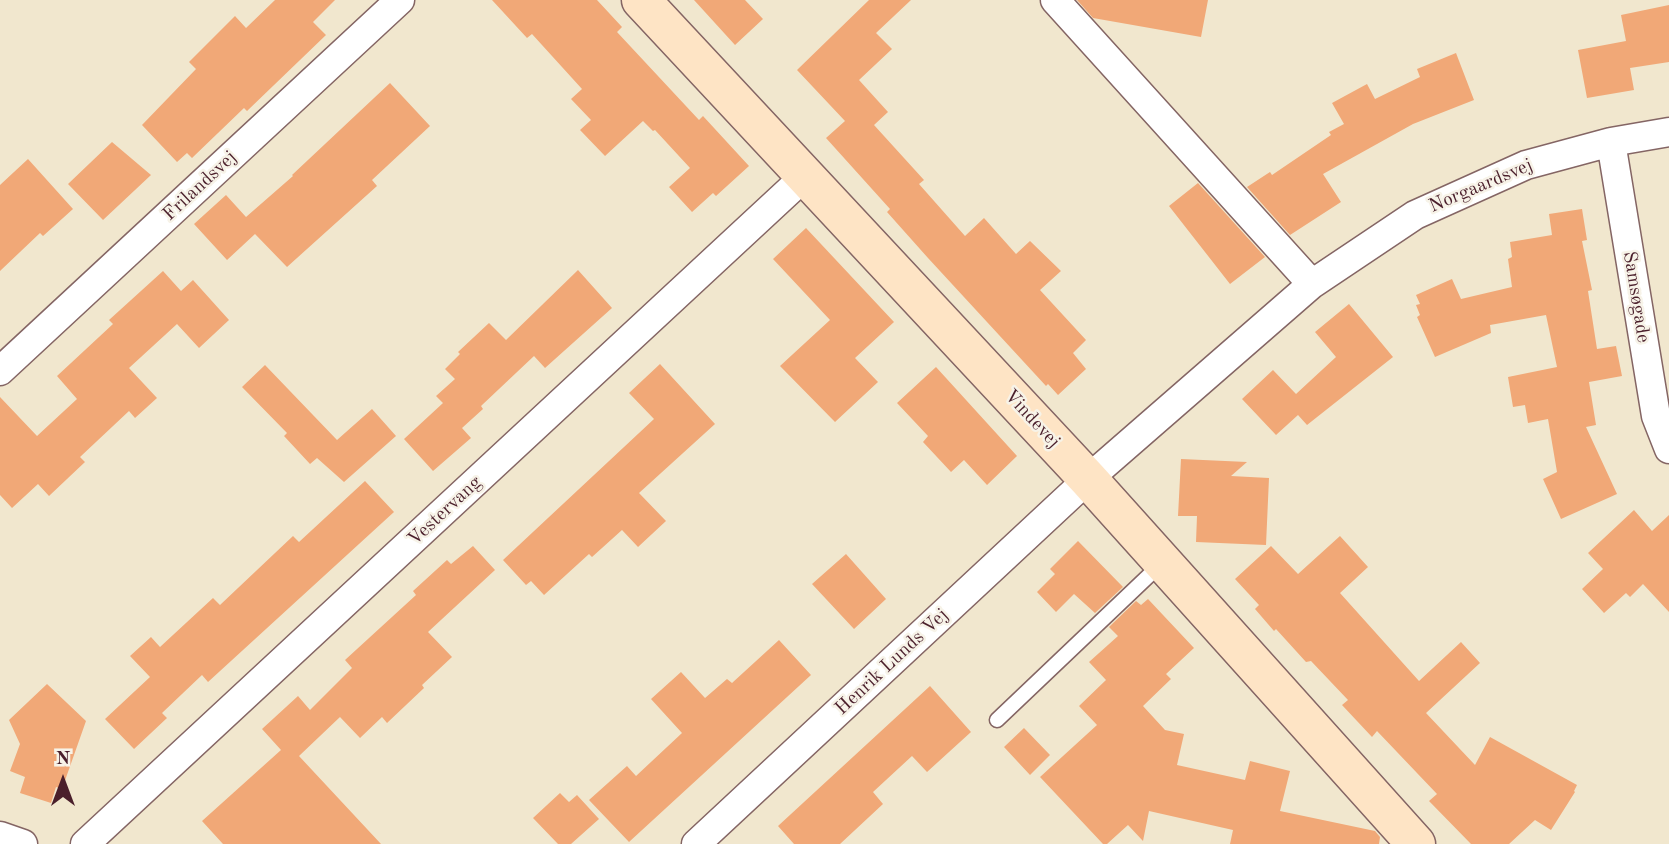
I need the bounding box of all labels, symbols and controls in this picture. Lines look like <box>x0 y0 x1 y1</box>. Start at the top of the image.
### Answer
street label: Frilandsvej <box>158 146 242 226</box>
street label: Norgaardsvej <box>1426 154 1536 218</box>
street label: Samsøgade <box>1618 250 1654 344</box>
street label: Vindevej <box>999 385 1065 453</box>
street label: Vestervang <box>403 471 487 551</box>
street label: Henrik Lunds Vej <box>831 604 953 720</box>
north arrow <box>28 746 98 816</box>
text: N <box>56 750 70 769</box>

